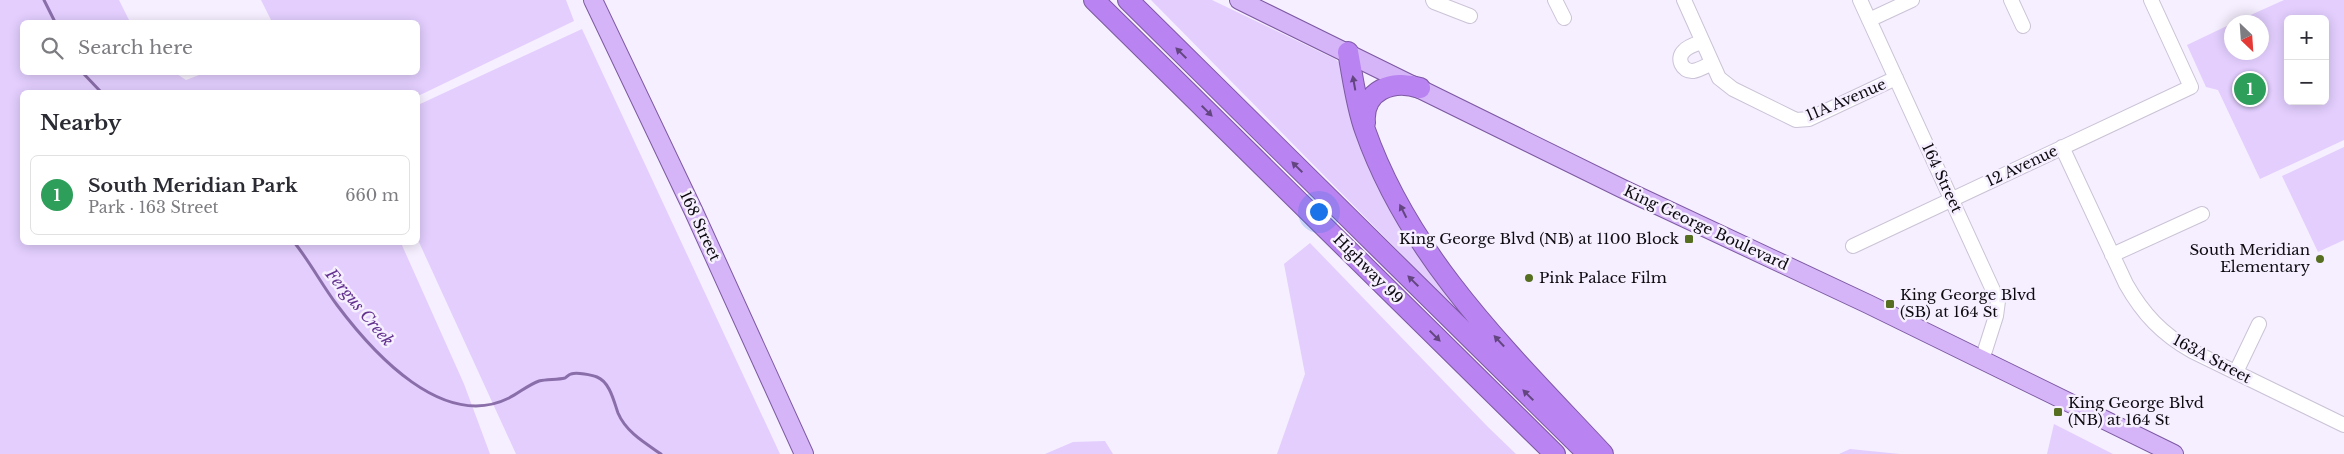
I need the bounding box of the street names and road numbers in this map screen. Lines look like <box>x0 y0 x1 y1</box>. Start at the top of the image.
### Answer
street label: 11A Avenue <box>1803 74 1889 125</box>
street label: 164 Street <box>1918 140 1967 216</box>
street label: 12 Avenue <box>1983 141 2061 190</box>
street label: King George Boulevard <box>1621 181 1792 274</box>
street label: 168 Street <box>676 188 725 264</box>
street label: Highway 99 <box>1329 230 1407 308</box>
street label: 163A Street <box>2170 330 2255 387</box>

